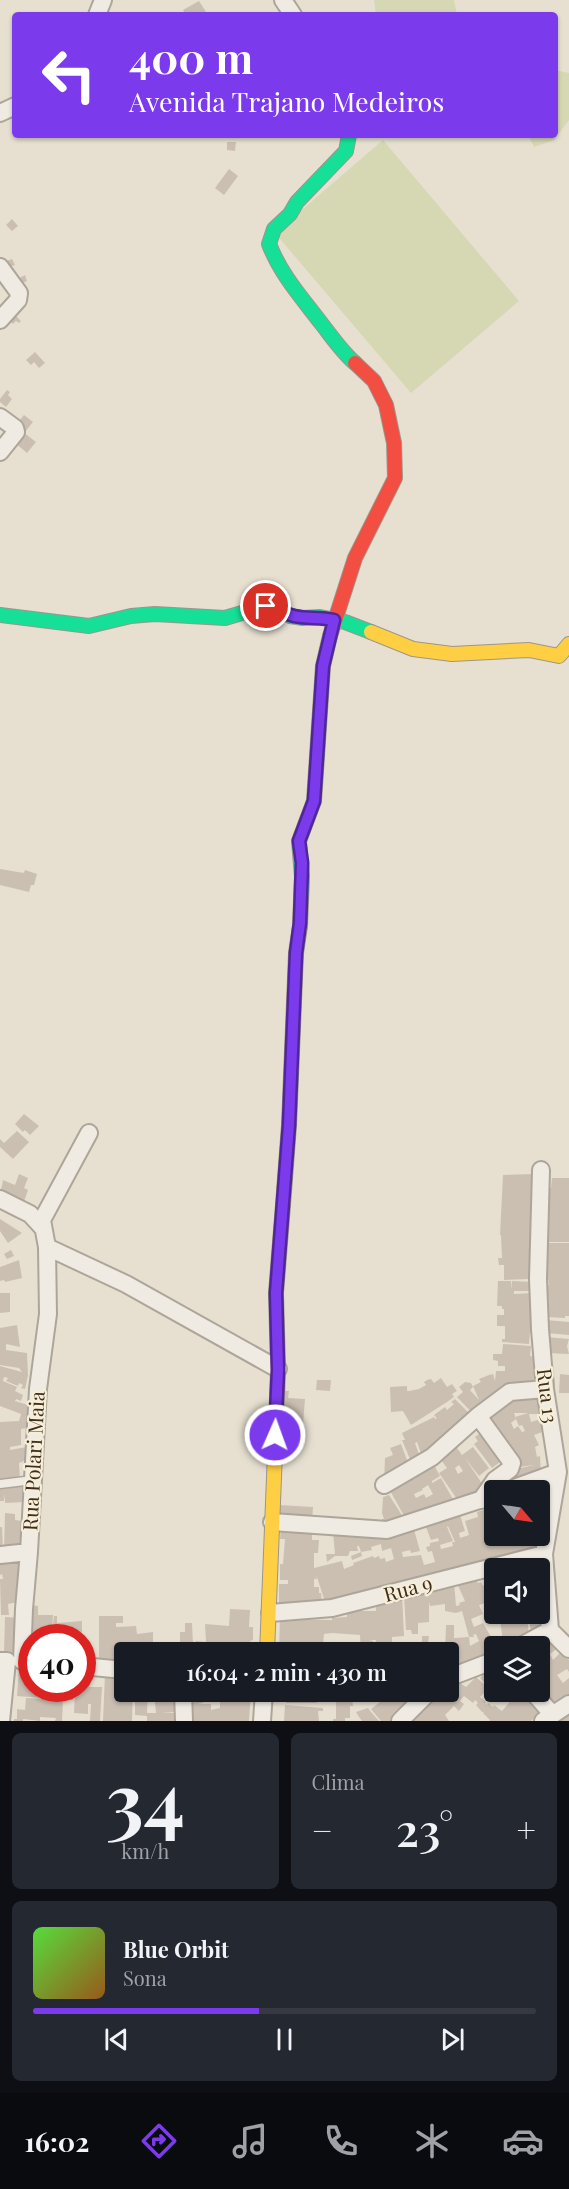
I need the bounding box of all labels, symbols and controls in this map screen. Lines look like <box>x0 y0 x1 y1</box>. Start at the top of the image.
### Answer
text: 400 m <box>129 29 253 85</box>
icon: left <box>30 36 108 114</box>
text: Avenida Trajano Medeiros <box>129 83 444 119</box>
pin <box>240 580 291 631</box>
icon: arrive <box>249 589 282 622</box>
street label: Rua 13 <box>532 1367 565 1425</box>
street label: Rua Polari Maia <box>15 1390 50 1532</box>
position arrow <box>243 1403 307 1467</box>
north arrow <box>484 1480 550 1546</box>
map controls <box>484 1480 550 1702</box>
button: sound <box>484 1558 550 1624</box>
street label: Rua 9 <box>380 1568 435 1607</box>
speed limit sign: 40 <box>18 1624 96 1702</box>
button: layers <box>484 1636 550 1702</box>
text: 16:04 · 2 min · 430 m <box>186 1657 387 1687</box>
text: 34 <box>106 1746 185 1850</box>
text: Clima <box>312 1768 365 1795</box>
text: 23° <box>396 1798 453 1858</box>
text: − <box>312 1807 333 1851</box>
text: + <box>517 1807 536 1851</box>
text: km/h <box>121 1837 169 1864</box>
text: Blue Orbit <box>123 1934 229 1964</box>
text: Sona <box>123 1964 167 1991</box>
icon: previous <box>100 2023 133 2056</box>
icon: pause <box>268 2023 301 2056</box>
icon: next <box>436 2023 469 2056</box>
icon: directions <box>138 2120 180 2162</box>
icon: music <box>229 2120 271 2162</box>
icon: phone <box>320 2120 362 2162</box>
icon: climate <box>411 2120 453 2162</box>
icon: car <box>502 2120 544 2162</box>
text: 16:02 <box>25 2123 89 2159</box>

